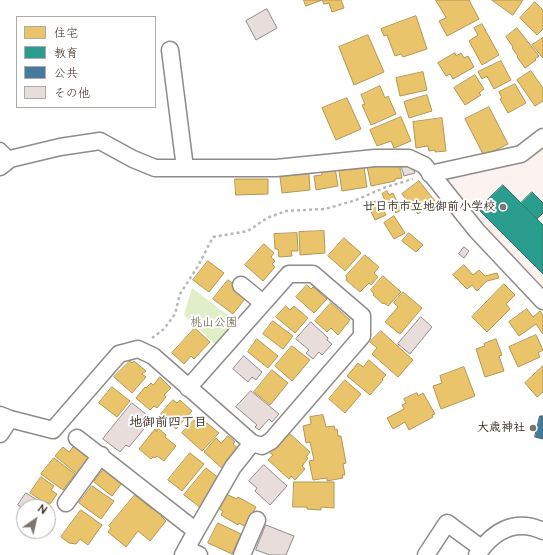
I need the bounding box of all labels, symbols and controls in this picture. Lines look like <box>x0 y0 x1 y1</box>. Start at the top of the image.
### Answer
legend <box>16 16 156 108</box>
text: 住宅 <box>54 25 78 42</box>
text: 教育 <box>54 45 78 62</box>
text: 公共 <box>54 65 78 82</box>
text: その他 <box>54 85 90 102</box>
place label: 廿日市市立地御前小学校 <box>363 200 495 214</box>
marker: 廿日市市立地御前小学校 <box>498 202 508 212</box>
park label: 桃山公園 <box>190 316 238 330</box>
district label: 地御前四丁目 <box>129 415 207 431</box>
place label: 大歳神社 <box>477 421 525 435</box>
marker: 大歳神社 <box>528 423 538 433</box>
north arrow <box>16 499 56 539</box>
text: N <box>35 501 49 518</box>

